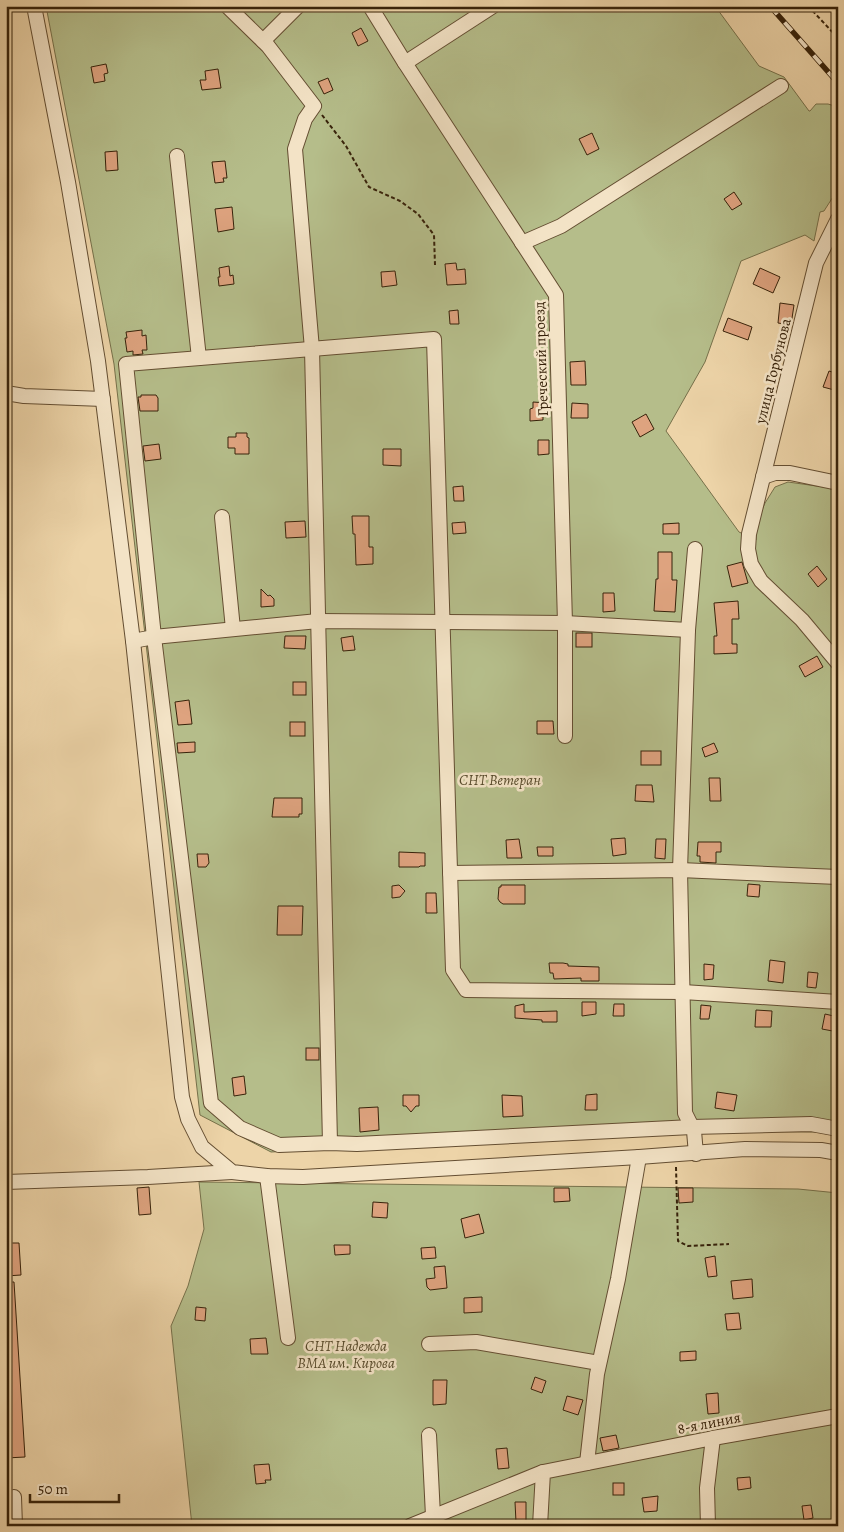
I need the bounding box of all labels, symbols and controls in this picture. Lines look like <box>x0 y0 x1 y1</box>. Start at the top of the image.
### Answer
street label: Греческий проезд <box>529 301 553 417</box>
street label: улица Горбунова <box>750 316 796 427</box>
park label: СНТ Ветеран <box>459 770 541 790</box>
park label: СНТ Надежда ВМА им. Кирова <box>297 1336 395 1373</box>
street label: 8-я линия <box>676 1407 742 1439</box>
scale bar <box>30 1472 119 1504</box>
text: 50 m <box>38 1479 68 1499</box>

